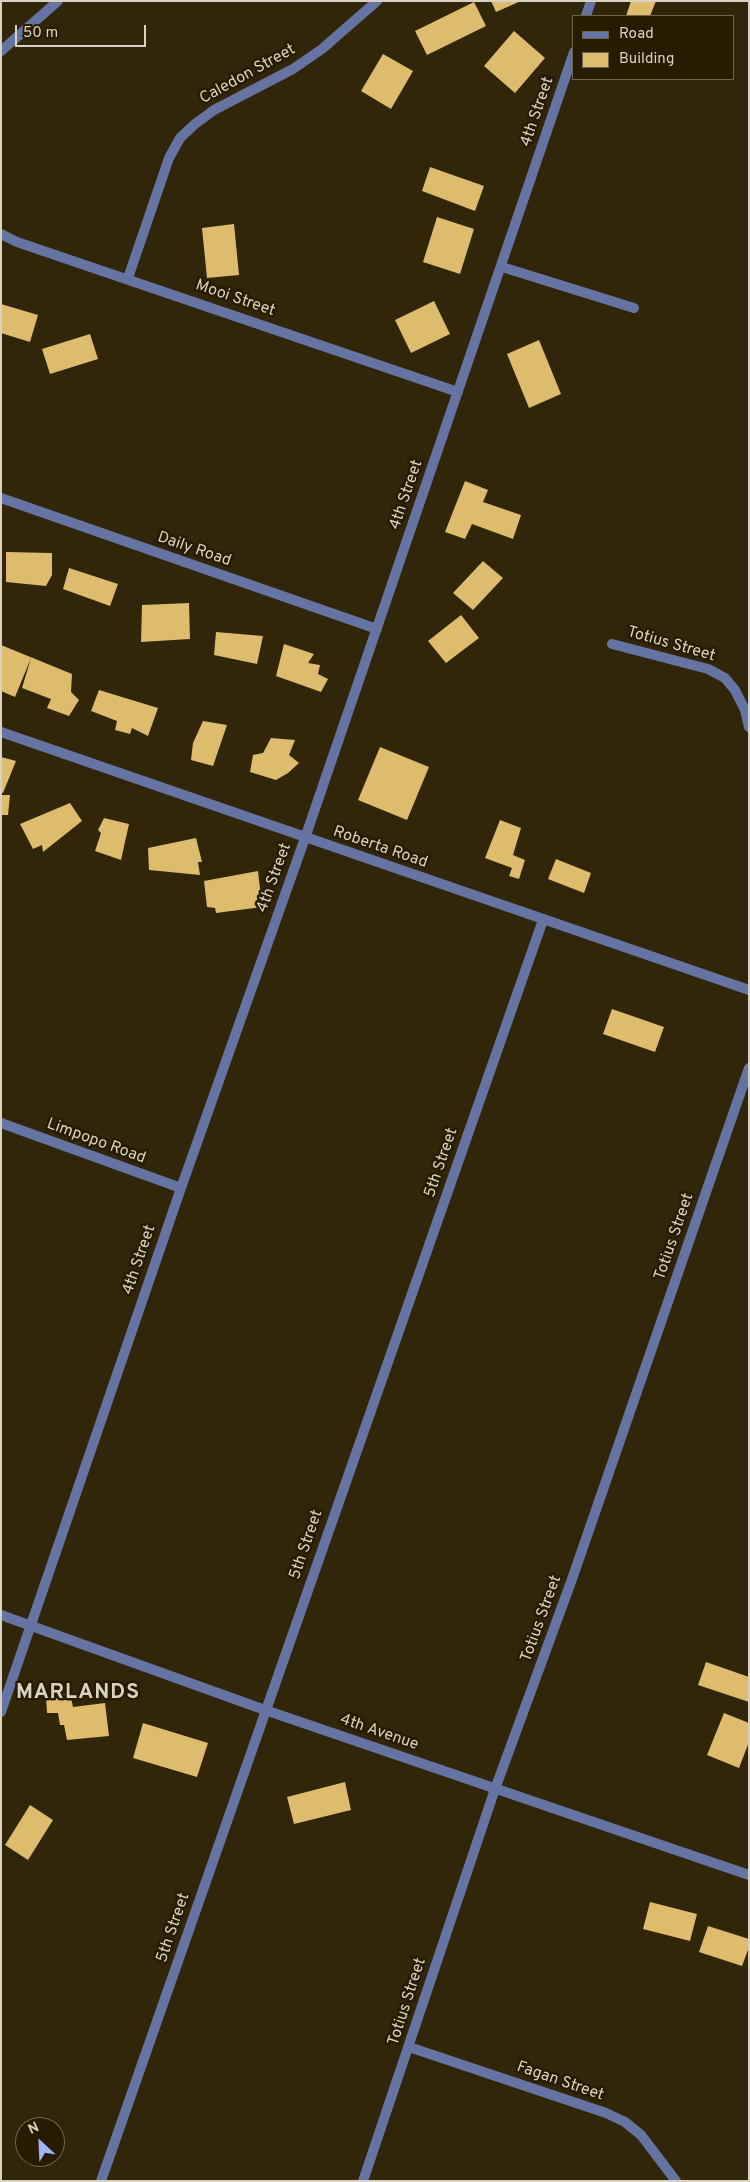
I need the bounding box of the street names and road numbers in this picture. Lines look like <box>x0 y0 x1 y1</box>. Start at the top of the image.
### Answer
street label: Caledon Street <box>197 41 299 109</box>
street label: 4th Street <box>517 75 559 149</box>
street label: Mooi Street <box>193 276 277 322</box>
street label: 4th Street <box>386 458 428 532</box>
street label: Daily Road <box>155 528 233 572</box>
street label: Totius Street <box>625 623 717 667</box>
street label: Roberta Road <box>330 823 430 873</box>
street label: 4th Street <box>254 841 296 915</box>
street label: Limpopo Road <box>44 1115 148 1169</box>
street label: 5th Street <box>421 1126 463 1200</box>
street label: Totius Street <box>651 1191 699 1283</box>
street label: 4th Street <box>119 1223 161 1297</box>
street label: 5th Street <box>286 1508 328 1582</box>
street label: Totius Street <box>517 1573 567 1665</box>
street label: 4th Avenue <box>337 1711 421 1755</box>
street label: 5th Street <box>153 1891 195 1965</box>
street label: Totius Street <box>385 1956 431 2048</box>
street label: Fagan Street <box>514 2058 606 2106</box>

